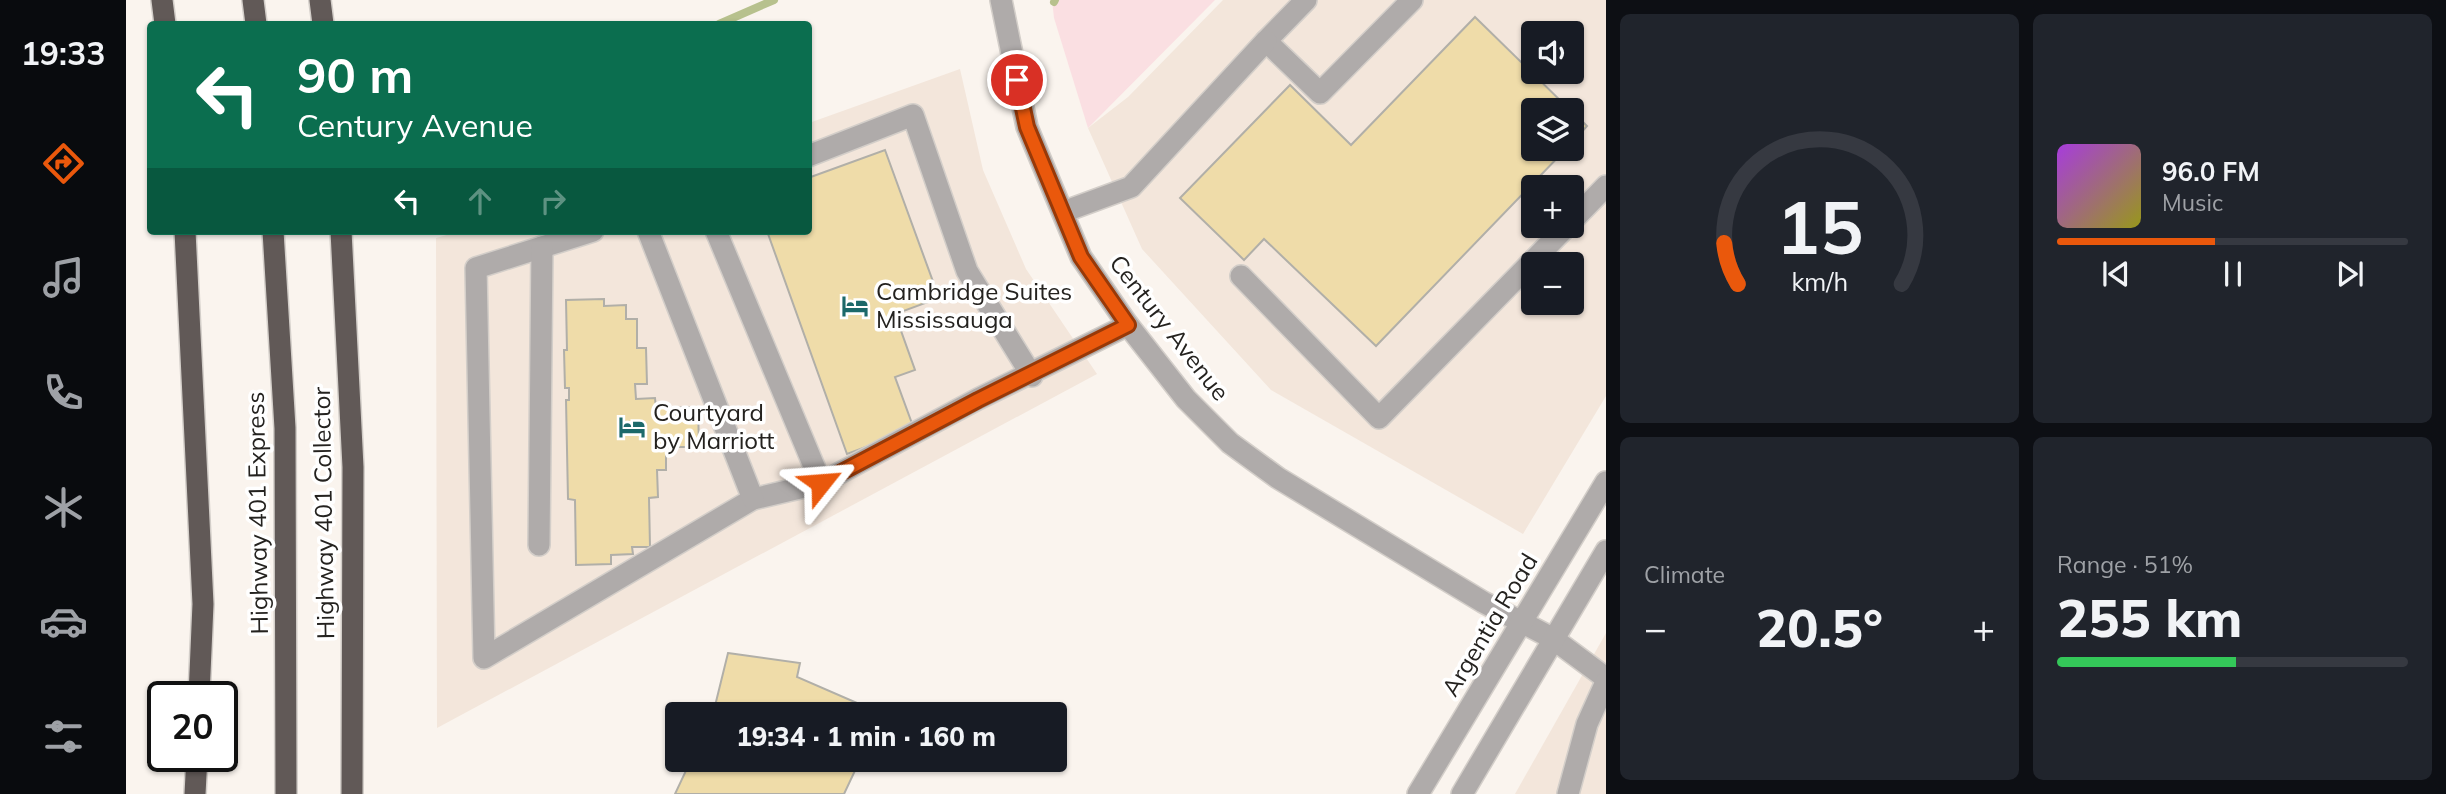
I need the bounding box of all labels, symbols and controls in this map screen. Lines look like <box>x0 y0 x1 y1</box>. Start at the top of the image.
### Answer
map controls <box>1521 21 1584 315</box>
button: sound <box>1521 21 1584 84</box>
text: 19:33 <box>21 33 105 73</box>
text: 90 m <box>297 44 413 105</box>
icon: left <box>182 49 273 140</box>
pin <box>987 50 1047 110</box>
icon: arrive <box>998 61 1036 99</box>
button: layers <box>1521 98 1584 161</box>
text: Century Avenue <box>297 105 533 145</box>
icon: directions <box>39 139 88 188</box>
text: 96.0 FM <box>2162 155 2260 188</box>
button: + <box>1521 175 1584 238</box>
icon: left <box>388 182 426 220</box>
icon: ahead <box>461 182 499 220</box>
icon: right <box>534 182 572 220</box>
text: 15 <box>1776 182 1863 273</box>
text: Music <box>2162 188 2223 217</box>
street label: Century Avenue <box>1103 248 1236 406</box>
button: − <box>1521 252 1584 315</box>
icon: music <box>39 253 88 302</box>
icon: previous <box>2097 255 2135 293</box>
icon: pause <box>2214 255 2252 293</box>
icon: next <box>2331 255 2369 293</box>
text: km/h <box>1791 266 1848 297</box>
place label: Cambridge Suites Mississauga <box>876 276 1072 334</box>
hotel icon: Cambridge Suites Mississauga <box>840 291 870 321</box>
icon: phone <box>39 368 88 417</box>
street label: Highway 401 Collector <box>306 386 340 639</box>
street label: Highway 401 Express <box>240 391 274 635</box>
place label: Courtyard by Marriott <box>653 397 774 455</box>
hotel icon: Courtyard by Marriott <box>617 412 647 442</box>
position arrow <box>784 446 858 520</box>
icon: climate <box>39 483 88 532</box>
street label: Argentia Road <box>1435 548 1544 701</box>
text: Range · 51% <box>2057 550 2193 579</box>
text: Climate <box>1644 560 1725 589</box>
text: 255 km <box>2057 585 2242 650</box>
text: 20.5° <box>1756 595 1883 660</box>
icon: car <box>39 597 88 646</box>
text: − <box>1644 604 1667 652</box>
text: + <box>1972 604 1995 652</box>
speed limit sign: 20 <box>147 681 238 772</box>
icon: filters <box>39 712 88 761</box>
text: 19:34 · 1 min · 160 m <box>736 720 996 753</box>

